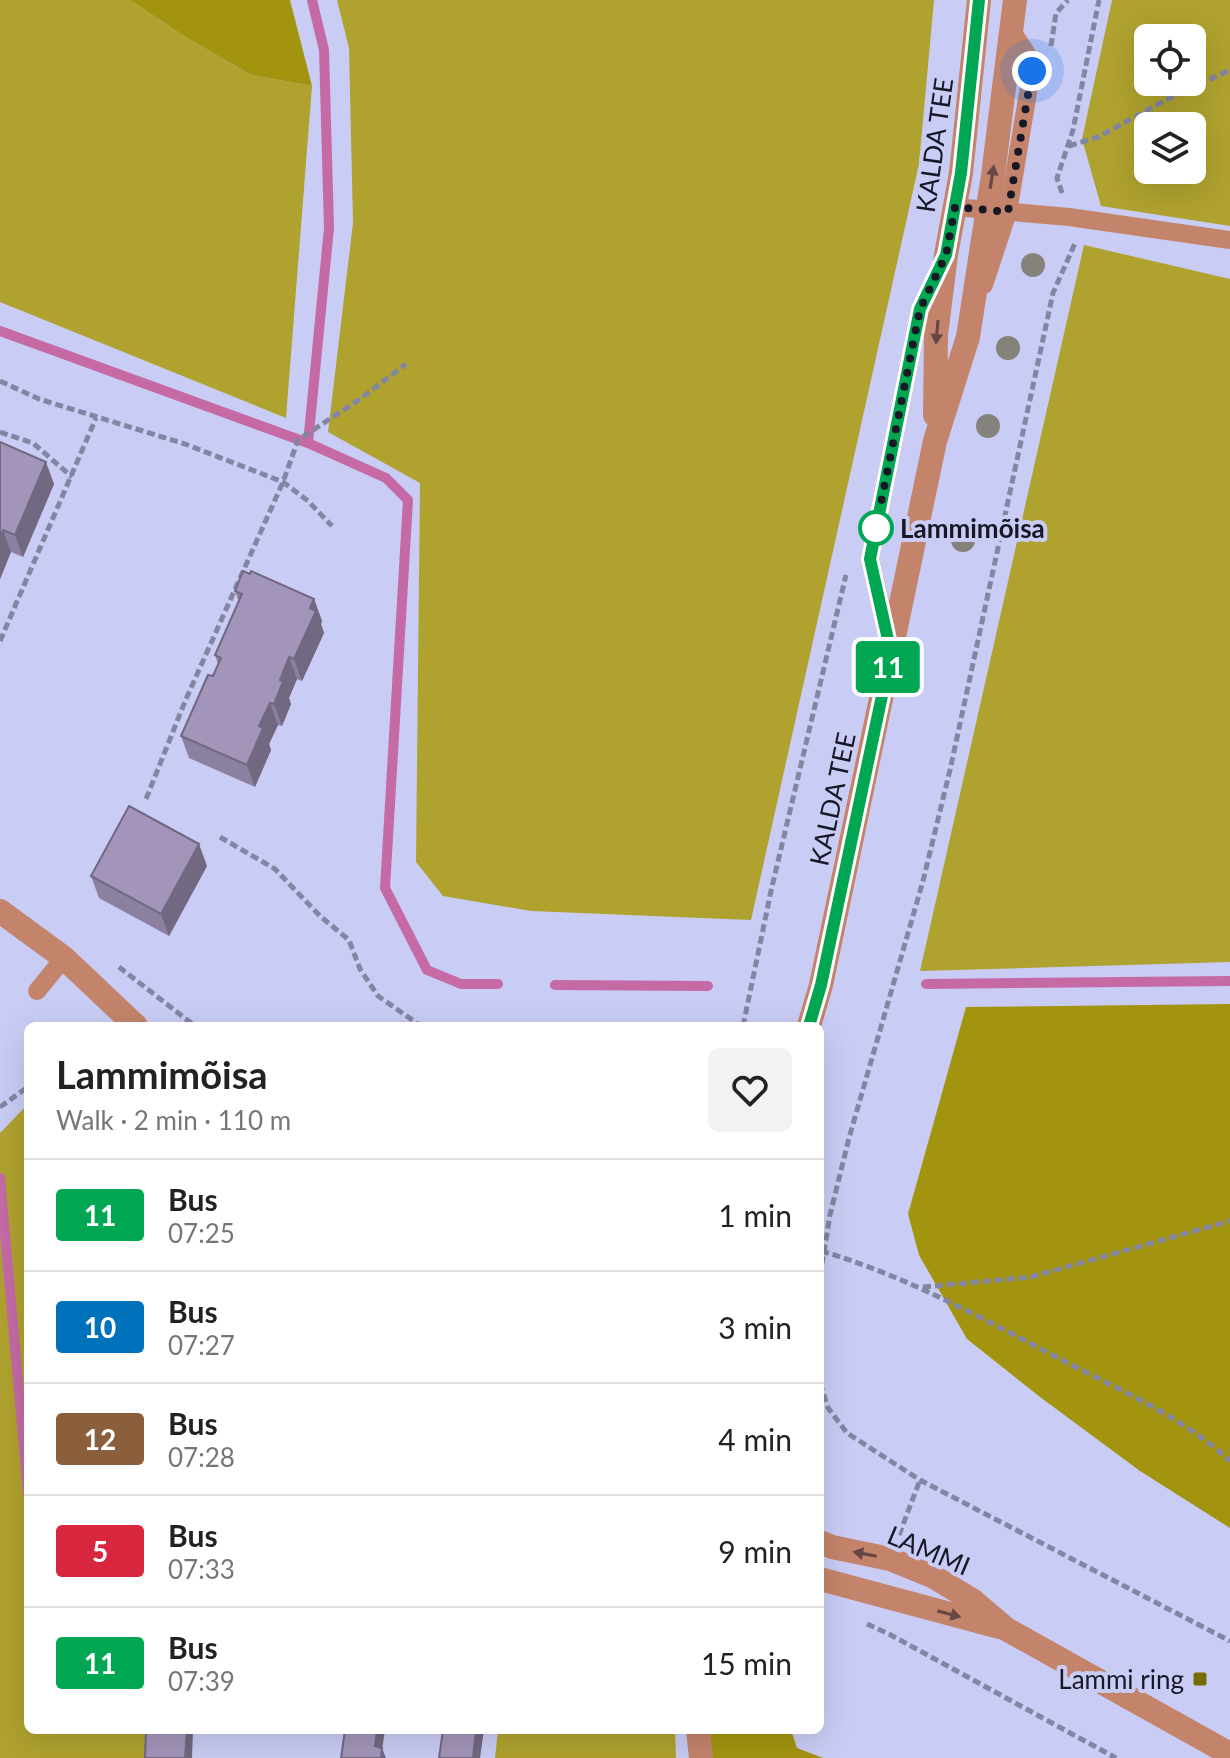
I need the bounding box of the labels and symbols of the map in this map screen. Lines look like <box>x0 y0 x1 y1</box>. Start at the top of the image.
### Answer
your location <box>1012 51 1052 91</box>
street label: KALDA TEE <box>909 76 959 214</box>
one-way arrow <box>986 164 999 189</box>
one-way arrow <box>930 320 943 345</box>
marker: Lammimõisa <box>859 511 893 545</box>
place label: Lammimõisa <box>900 512 1045 544</box>
line badge: 11 <box>852 641 924 693</box>
street label: KALDA TEE <box>802 729 862 869</box>
street label: LAMMI <box>883 1518 975 1582</box>
one-way arrow <box>852 1547 877 1560</box>
one-way arrow <box>938 1608 962 1621</box>
place label: Lammi ring <box>1058 1663 1184 1695</box>
marker: Lammi ring <box>1191 1670 1209 1688</box>

